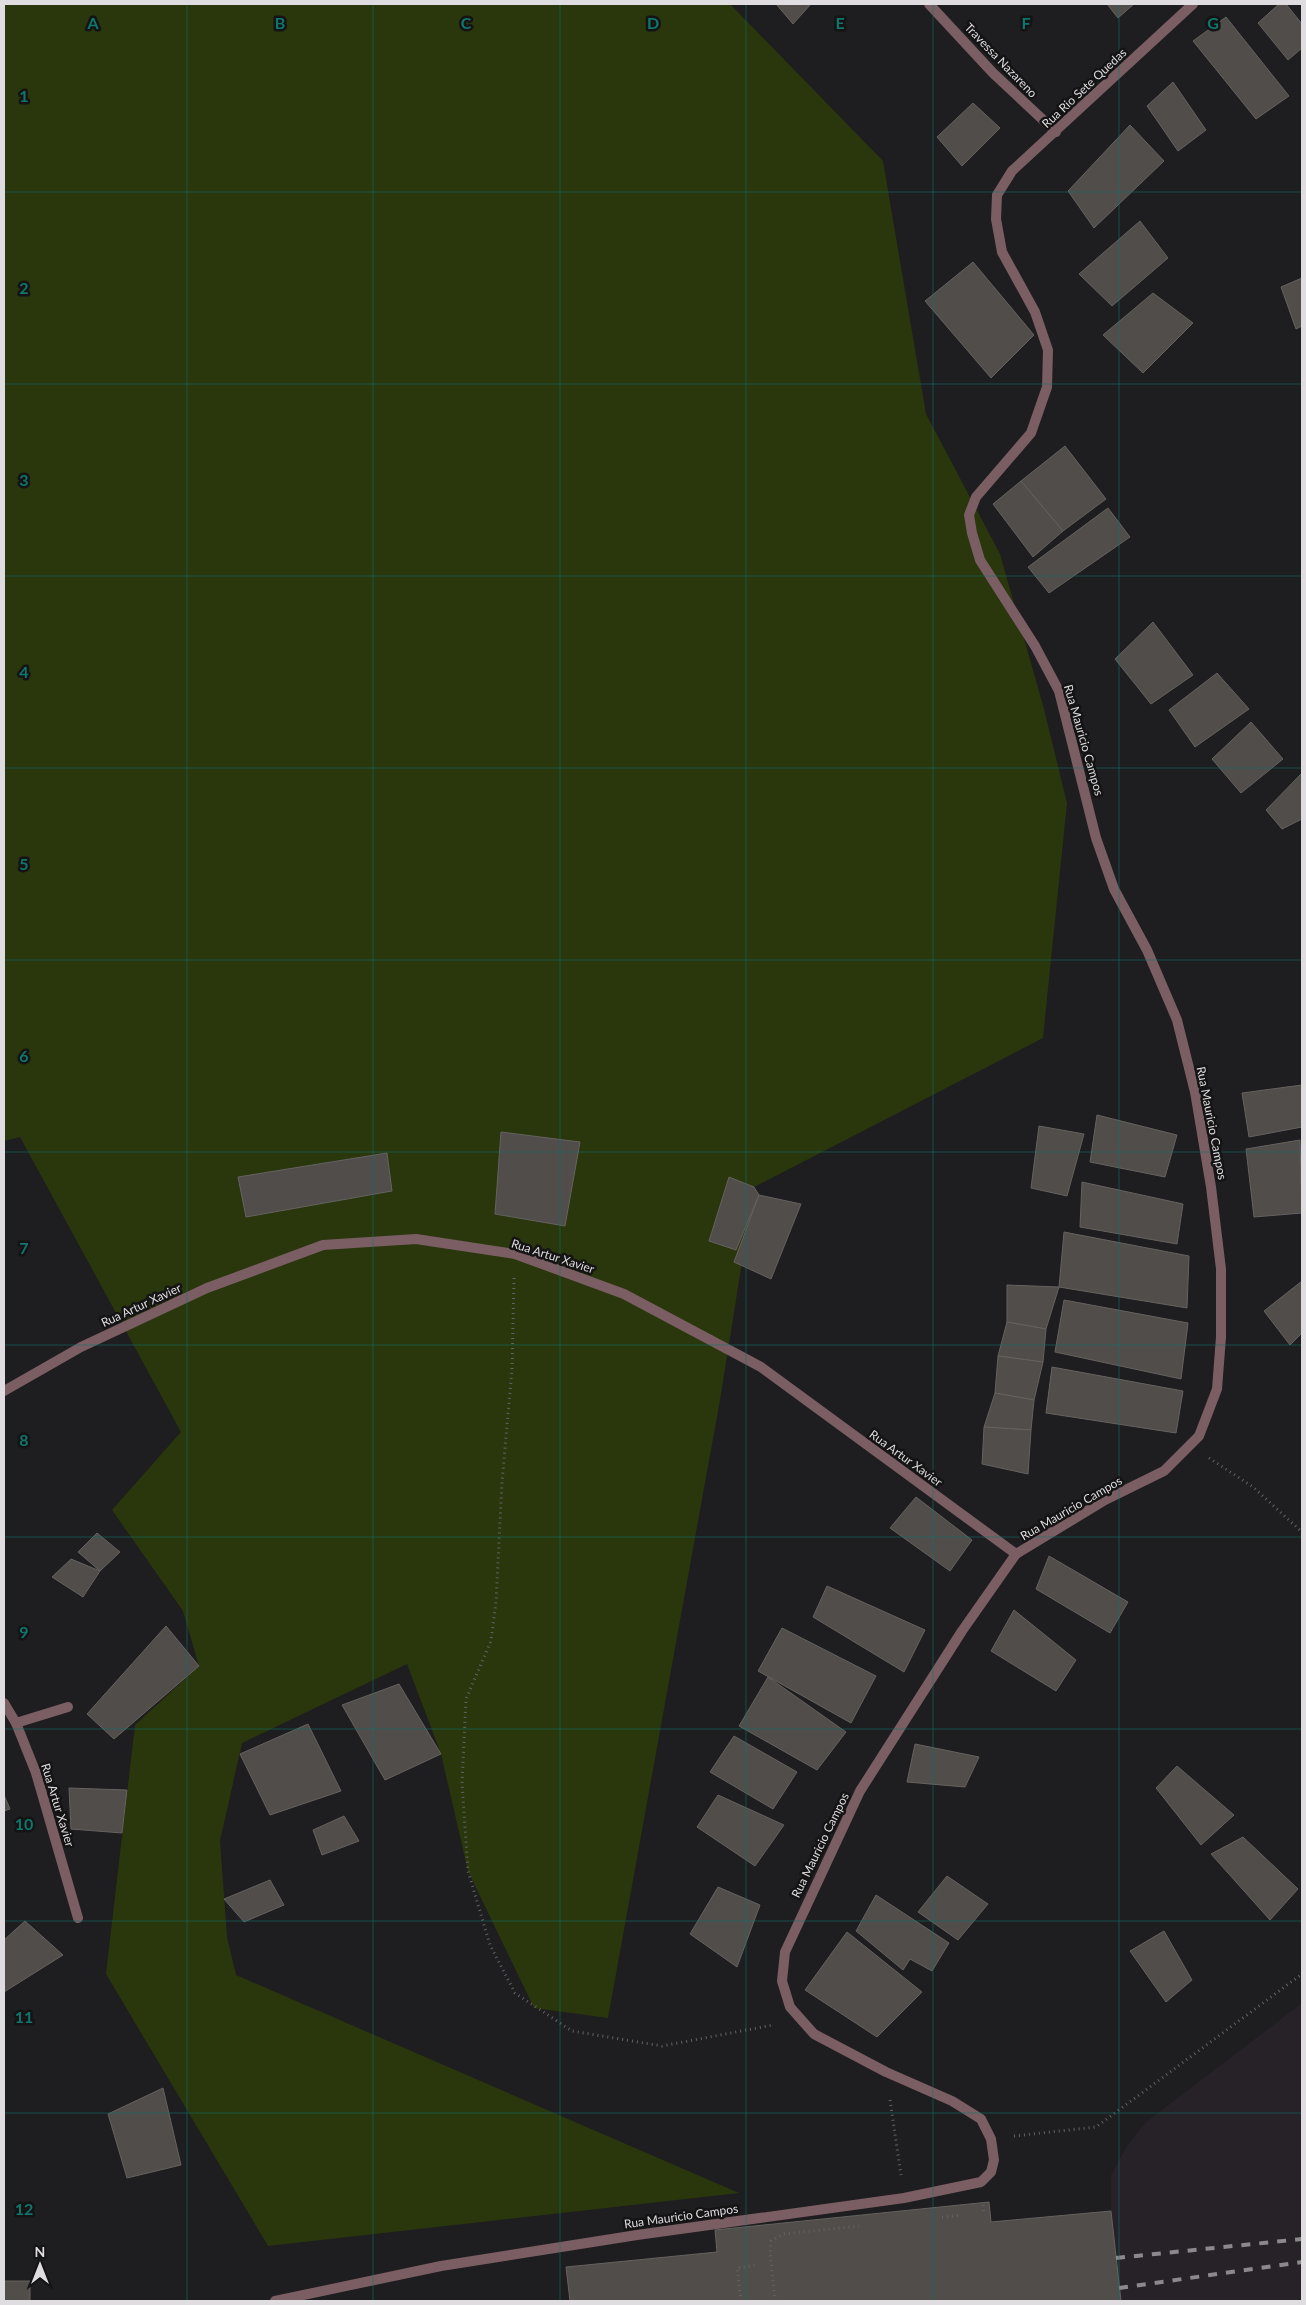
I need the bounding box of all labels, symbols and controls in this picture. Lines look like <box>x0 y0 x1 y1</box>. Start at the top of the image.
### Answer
text: A <box>86 13 99 32</box>
text: B <box>275 13 285 32</box>
text: C <box>461 13 472 32</box>
text: D <box>647 13 659 32</box>
text: E <box>835 13 845 32</box>
text: F <box>1021 13 1031 32</box>
text: G <box>1207 13 1219 32</box>
street label: Travessa Nazareno <box>962 20 1041 101</box>
street label: Rua Rio Sete Quedas <box>1039 45 1129 131</box>
text: 1 <box>19 86 29 105</box>
text: 2 <box>19 278 29 297</box>
text: 3 <box>19 470 29 489</box>
text: 4 <box>19 662 29 681</box>
street label: Rua Mauricio Campos <box>1061 683 1107 797</box>
text: 5 <box>19 854 29 873</box>
text: 6 <box>19 1046 29 1065</box>
street label: Rua Mauricio Campos <box>1194 1065 1230 1181</box>
street label: Rua Artur Xavier <box>510 1235 597 1277</box>
text: 7 <box>19 1238 29 1257</box>
street label: Rua Artur Xavier <box>99 1280 184 1330</box>
street label: Rua Artur Xavier <box>867 1426 946 1490</box>
text: 8 <box>19 1430 29 1449</box>
street label: Rua Mauricio Campos <box>1017 1473 1125 1543</box>
text: 9 <box>19 1622 29 1641</box>
street label: Rua Artur Xavier <box>38 1761 78 1849</box>
street label: Rua Mauricio Campos <box>788 1790 852 1900</box>
text: 10 <box>15 1814 33 1833</box>
text: 11 <box>15 2007 33 2026</box>
text: 12 <box>15 2199 33 2218</box>
street label: Rua Mauricio Campos <box>623 2201 739 2231</box>
north arrow <box>15 2240 65 2290</box>
text: N <box>35 2243 45 2260</box>

